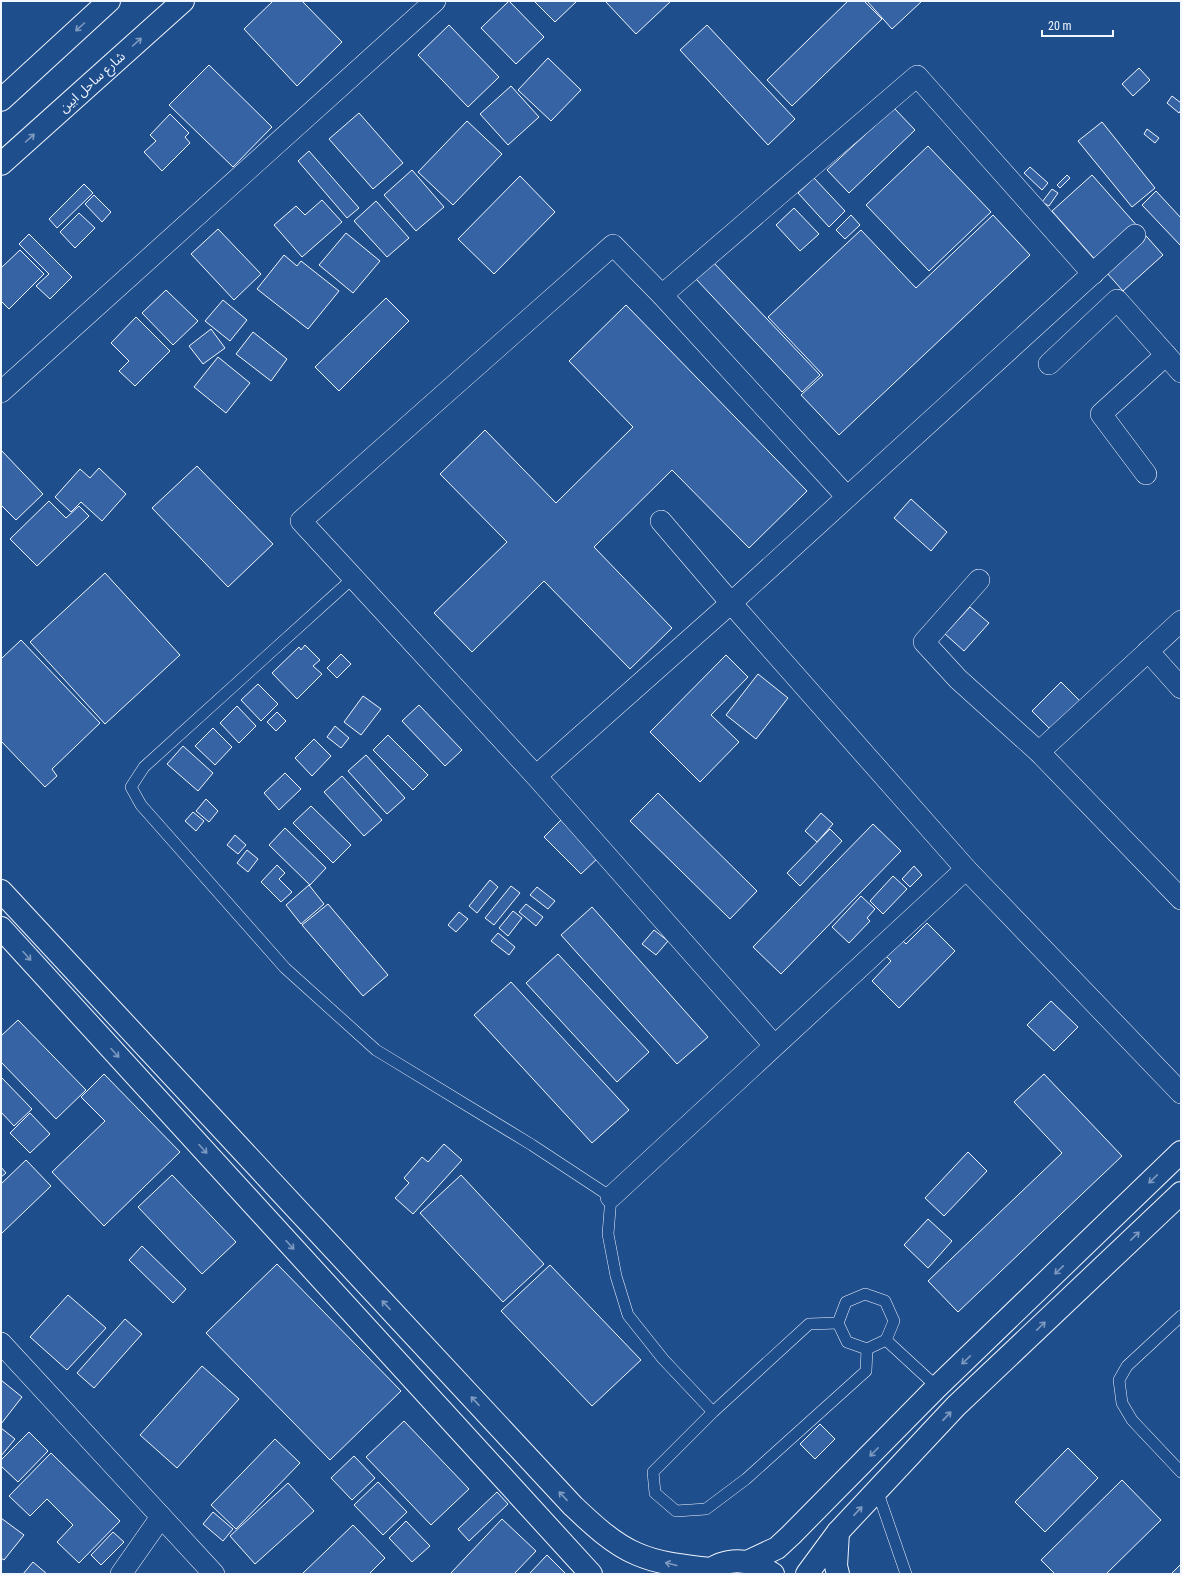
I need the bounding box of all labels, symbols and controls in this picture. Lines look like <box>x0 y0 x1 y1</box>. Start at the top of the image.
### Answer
scale bar <box>1042 12 1113 38</box>
text: 20 m <box>1048 19 1072 33</box>
one-way arrow <box>75 23 85 32</box>
one-way arrow <box>132 38 142 47</box>
street label: شارع ساحل ابين <box>56 49 130 118</box>
one-way arrow <box>25 133 35 143</box>
one-way arrow <box>23 951 32 962</box>
one-way arrow <box>110 1047 119 1057</box>
one-way arrow <box>198 1143 207 1154</box>
one-way arrow <box>1148 1175 1158 1184</box>
one-way arrow <box>1130 1232 1140 1241</box>
one-way arrow <box>285 1239 294 1249</box>
one-way arrow <box>1054 1265 1064 1274</box>
one-way arrow <box>382 1301 391 1311</box>
one-way arrow <box>1036 1321 1046 1331</box>
one-way arrow <box>961 1355 971 1365</box>
one-way arrow <box>470 1396 479 1406</box>
one-way arrow <box>942 1411 952 1421</box>
one-way arrow <box>869 1447 879 1457</box>
one-way arrow <box>558 1491 568 1501</box>
one-way arrow <box>853 1506 863 1516</box>
one-way arrow <box>665 1560 678 1567</box>

